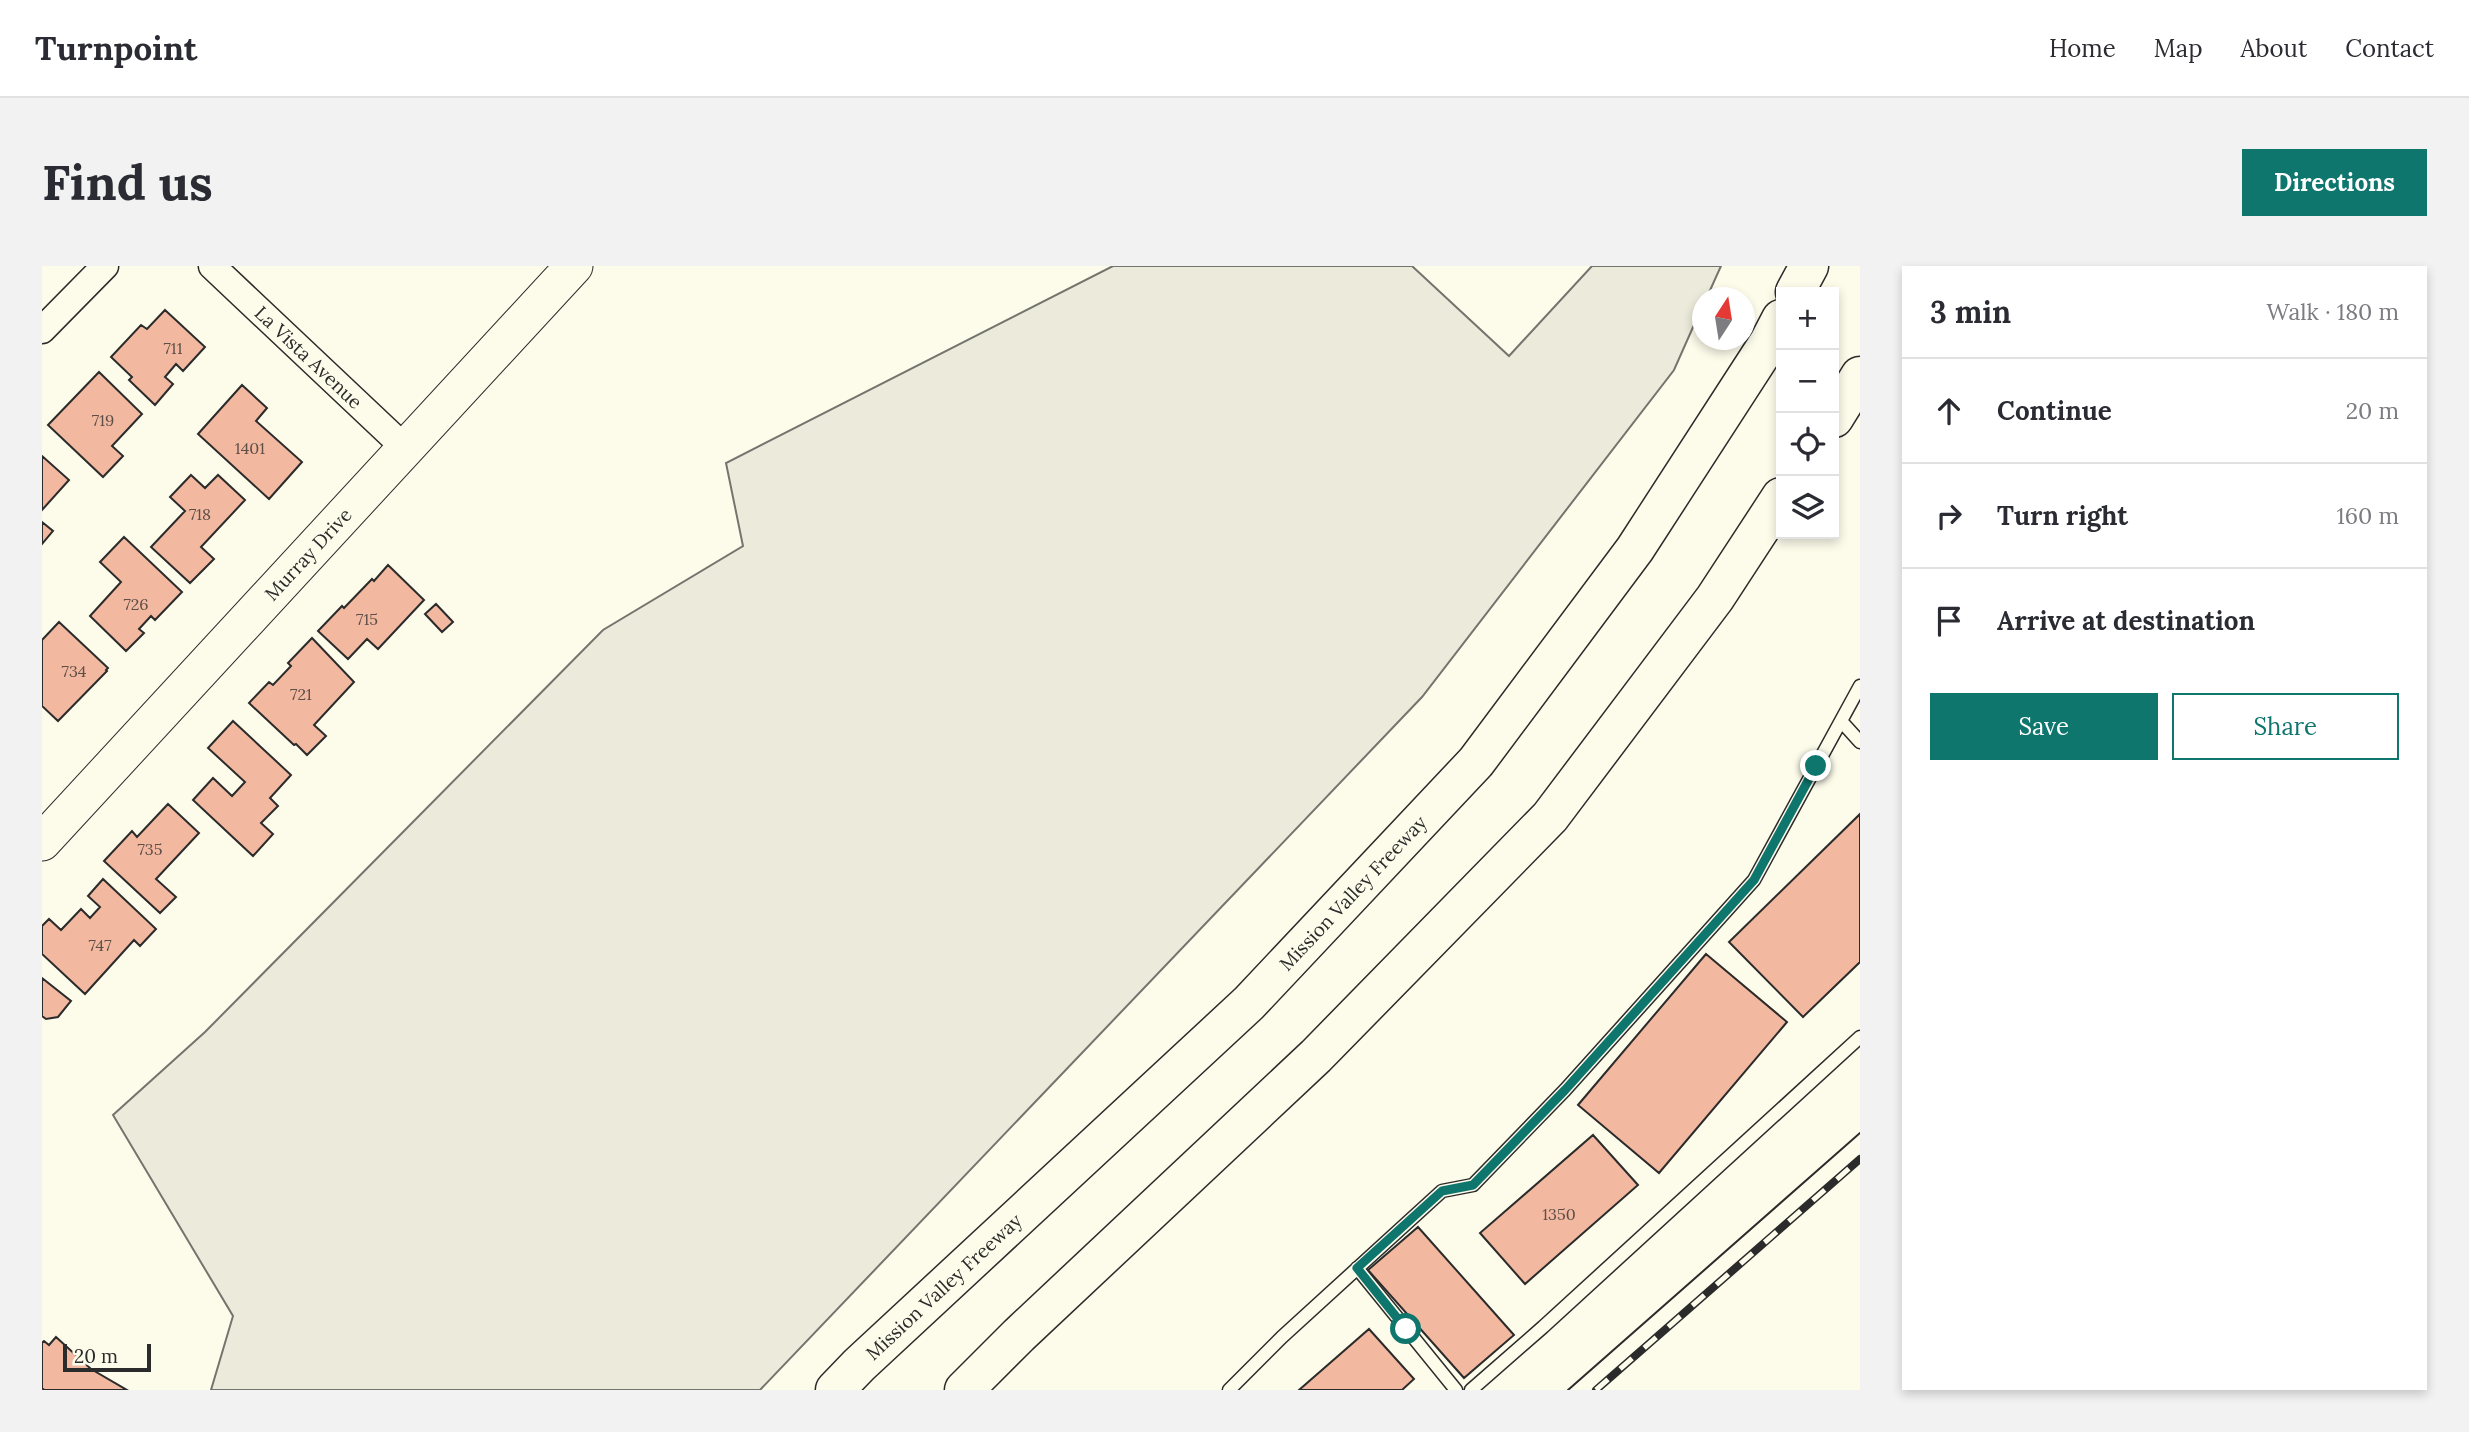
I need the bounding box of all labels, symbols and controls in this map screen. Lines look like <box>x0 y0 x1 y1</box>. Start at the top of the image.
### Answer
text: Turnpoint <box>35 27 197 69</box>
text: Home <box>2049 33 2116 64</box>
text: Map <box>2154 33 2203 64</box>
text: About <box>2241 33 2307 64</box>
text: Contact <box>2345 33 2434 64</box>
button: Directions <box>2242 149 2427 216</box>
text: Find us <box>42 151 213 213</box>
north arrow <box>1692 287 1755 350</box>
map controls <box>1776 287 1839 539</box>
button: + <box>1776 287 1839 350</box>
text: 3 min <box>1930 293 2011 331</box>
text: Walk · 180 m <box>2266 297 2399 326</box>
street label: La Vista Avenue <box>250 301 368 414</box>
house number: 711 <box>163 338 183 358</box>
button: − <box>1776 350 1839 413</box>
icon: ahead <box>1930 392 1968 430</box>
text: Continue <box>1997 394 2112 427</box>
text: 20 m <box>2346 396 2399 425</box>
house number: 719 <box>92 410 114 430</box>
button: locate <box>1776 413 1839 476</box>
house number: 1401 <box>235 438 265 458</box>
button: layers <box>1776 476 1839 539</box>
icon: right <box>1930 497 1968 535</box>
text: Turn right <box>1997 499 2128 532</box>
text: 160 m <box>2336 501 2399 530</box>
street label: Murray Drive <box>259 503 357 605</box>
house number: 718 <box>189 504 211 524</box>
house number: 726 <box>123 594 149 614</box>
icon: arrive <box>1930 602 1968 640</box>
text: Arrive at destination <box>1997 604 2255 637</box>
house number: 715 <box>356 609 378 629</box>
house number: 734 <box>62 661 87 681</box>
house number: 721 <box>290 684 312 704</box>
button: Save <box>1930 693 2158 760</box>
button: Share <box>2172 693 2399 760</box>
route end <box>1800 750 1831 781</box>
street label: Mission Valley Freeway <box>1274 810 1431 975</box>
house number: 735 <box>137 839 163 859</box>
house number: 747 <box>88 935 112 955</box>
house number: 1350 <box>1542 1204 1576 1224</box>
street label: Mission Valley Freeway <box>861 1208 1027 1365</box>
route start <box>1390 1313 1421 1344</box>
scale bar <box>63 1341 150 1373</box>
text: 20 m <box>74 1344 118 1368</box>

